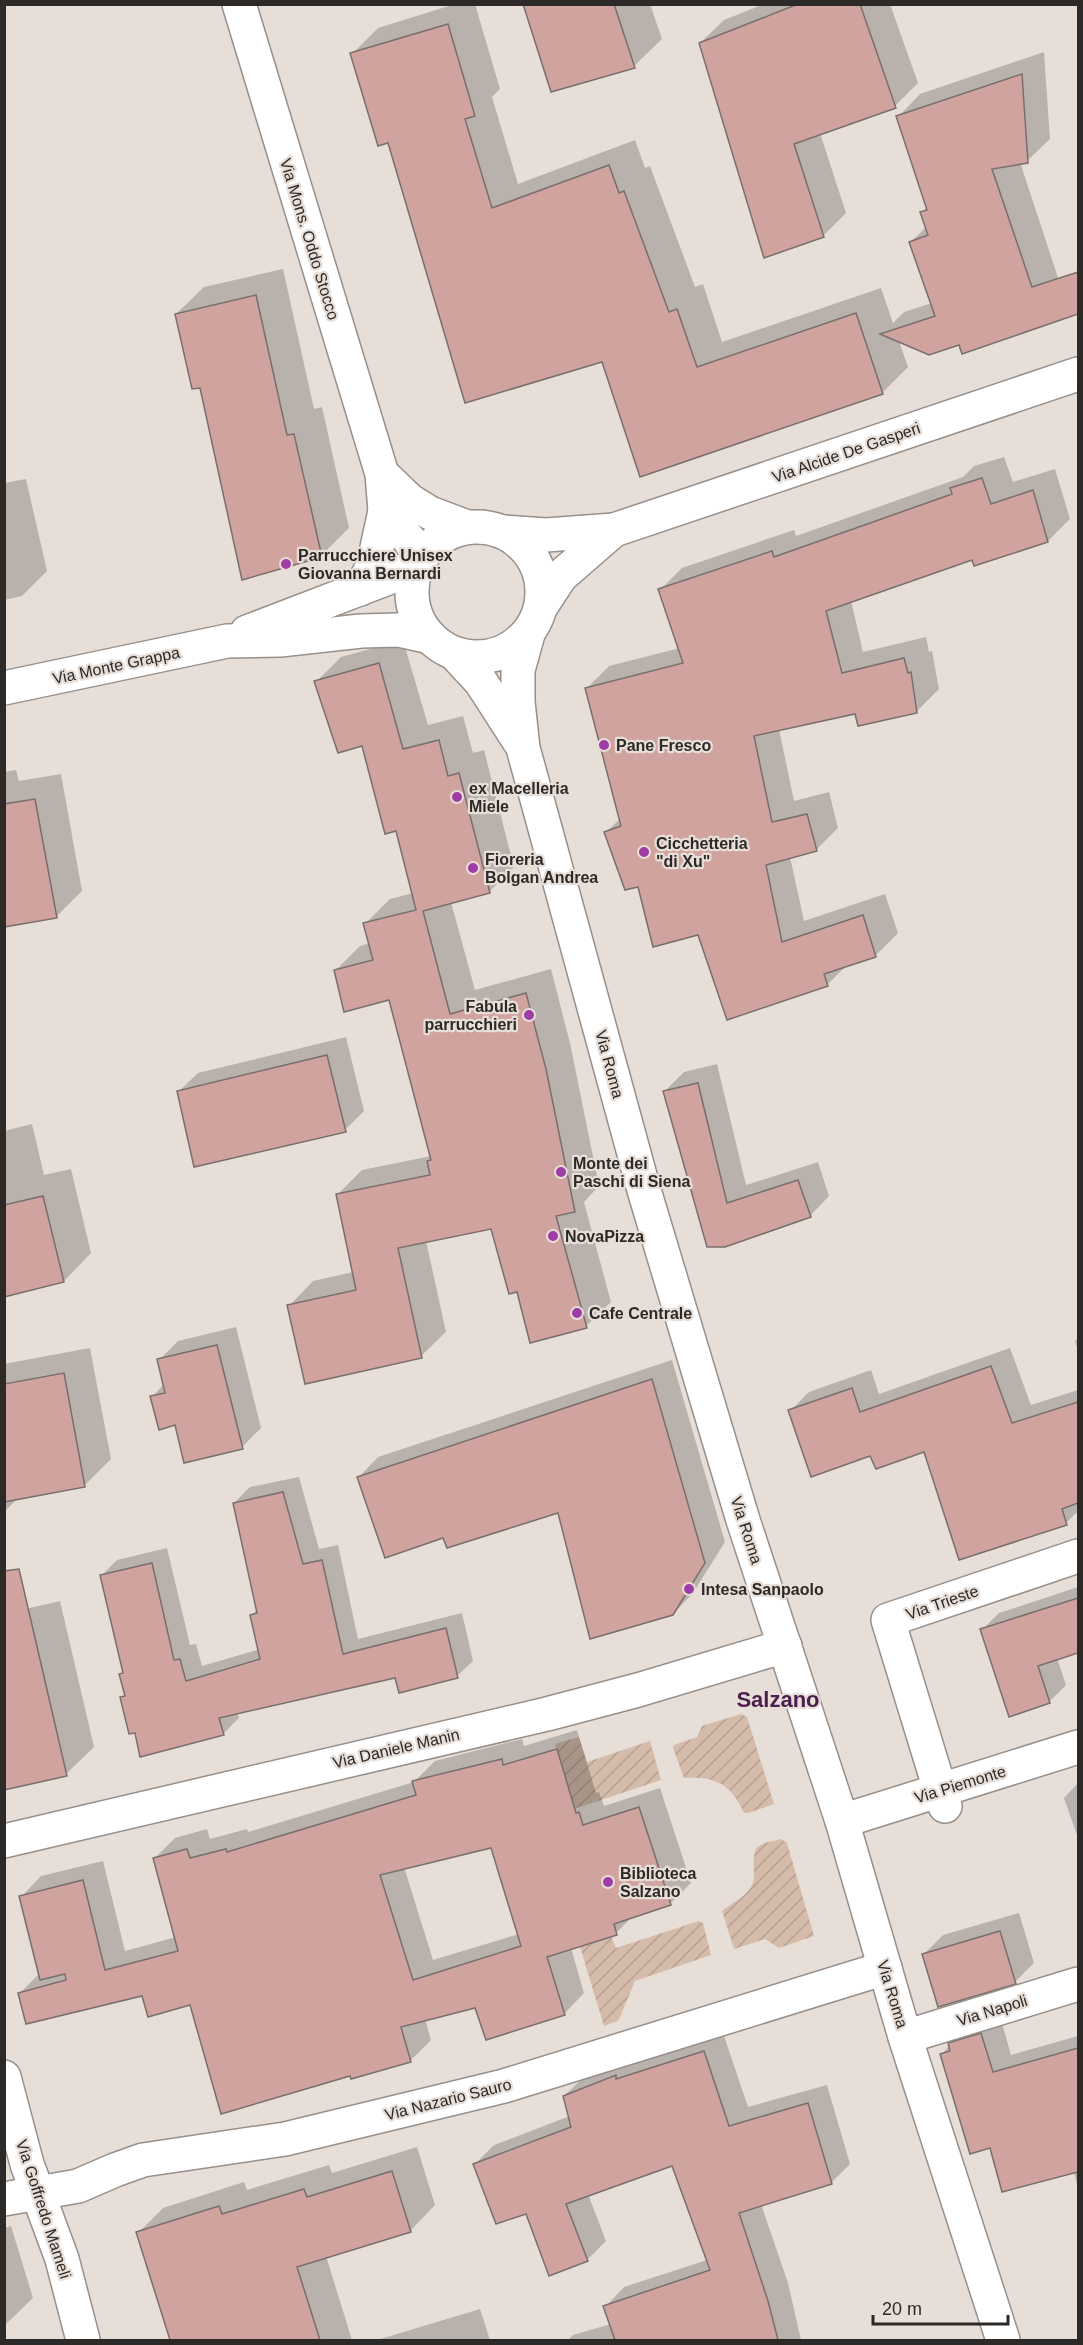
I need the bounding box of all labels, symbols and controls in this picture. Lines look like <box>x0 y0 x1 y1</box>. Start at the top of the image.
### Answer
street label: Via Mons. Oddo Stocco <box>277 156 342 322</box>
street label: Via Alcide De Gasperi <box>770 419 922 486</box>
place label: Parrucchiere Unisex Giovanna Bernardi <box>298 547 453 582</box>
marker: Parrucchiere Unisex Giovanna Bernardi <box>279 557 293 571</box>
street label: Via Monte Grappa <box>51 644 181 687</box>
place label: Pane Fresco <box>616 737 711 754</box>
marker: Pane Fresco <box>597 738 611 752</box>
place label: ex Macelleria Miele <box>469 780 569 815</box>
marker: ex Macelleria Miele <box>450 790 464 804</box>
place label: Cicchetteria "di Xu" <box>656 835 748 870</box>
marker: Cicchetteria "di Xu" <box>637 845 651 859</box>
place label: Fioreria Bolgan Andrea <box>485 851 598 886</box>
marker: Fioreria Bolgan Andrea <box>466 861 480 875</box>
place label: Fabula parrucchieri <box>425 998 517 1033</box>
marker: Fabula parrucchieri <box>522 1008 536 1022</box>
street label: Via Roma <box>592 1028 627 1100</box>
place label: Monte dei Paschi di Siena <box>573 1155 690 1190</box>
marker: Monte dei Paschi di Siena <box>554 1165 568 1179</box>
place label: NovaPizza <box>565 1228 644 1245</box>
marker: NovaPizza <box>546 1229 560 1243</box>
place label: Cafe Centrale <box>589 1305 692 1322</box>
marker: Cafe Centrale <box>570 1306 584 1320</box>
street label: Via Roma <box>728 1494 765 1566</box>
place label: Intesa Sanpaolo <box>701 1581 824 1598</box>
marker: Intesa Sanpaolo <box>682 1582 696 1596</box>
street label: Via Trieste <box>904 1582 981 1623</box>
district label: Salzano <box>736 1687 820 1712</box>
street label: Via Daniele Manin <box>331 1726 461 1771</box>
street label: Via Piemonte <box>912 1762 1008 1806</box>
place label: Biblioteca Salzano <box>620 1865 697 1900</box>
marker: Biblioteca Salzano <box>601 1875 615 1889</box>
street label: Via Roma <box>874 1958 911 2030</box>
street label: Via Napoli <box>955 1992 1029 2029</box>
street label: Via Nazario Sauro <box>383 2076 513 2123</box>
street label: Via Goffredo Mameli <box>13 2137 74 2281</box>
scale bar <box>873 2288 1008 2326</box>
text: 20 m <box>882 2299 922 2319</box>

